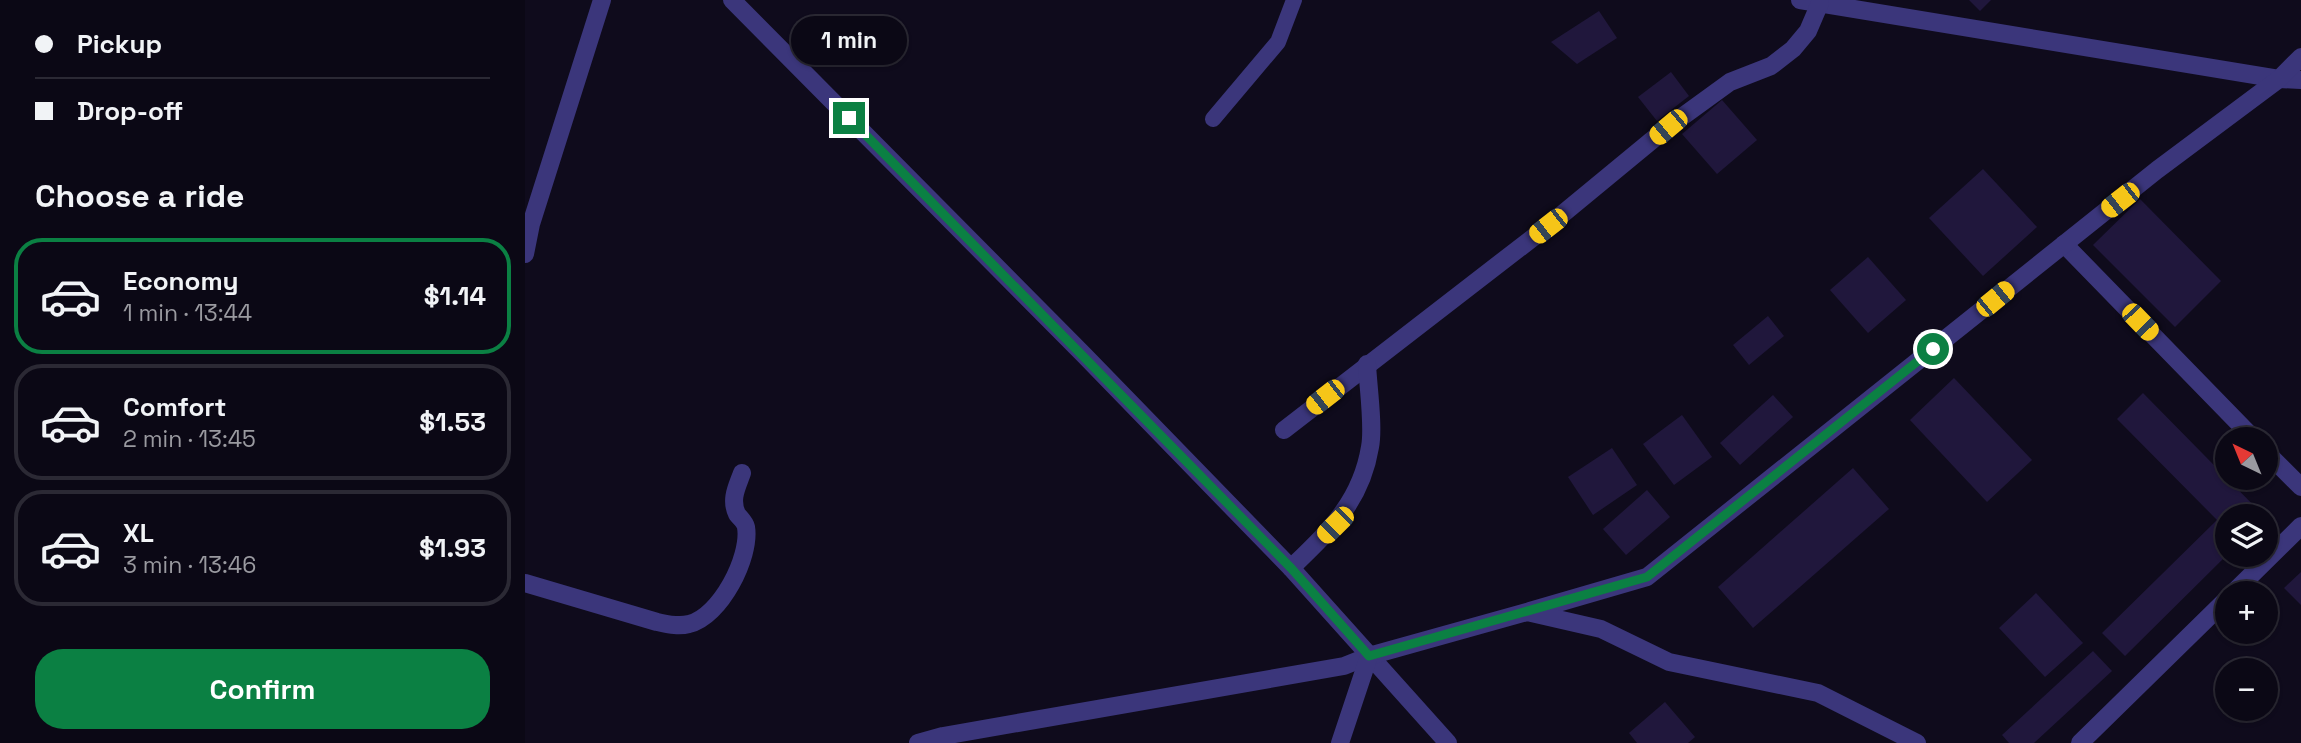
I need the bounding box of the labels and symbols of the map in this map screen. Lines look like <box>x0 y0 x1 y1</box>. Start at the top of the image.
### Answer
callout: 1 min <box>791 17 907 66</box>
route end <box>833 102 865 134</box>
car <box>1646 105 1691 149</box>
car <box>2097 179 2144 221</box>
car <box>1525 205 1572 247</box>
car <box>1973 278 2018 320</box>
car <box>2118 300 2163 344</box>
route start <box>1917 333 1949 365</box>
car <box>1302 376 1349 418</box>
north arrow <box>2215 427 2279 490</box>
car <box>1313 503 1358 547</box>

